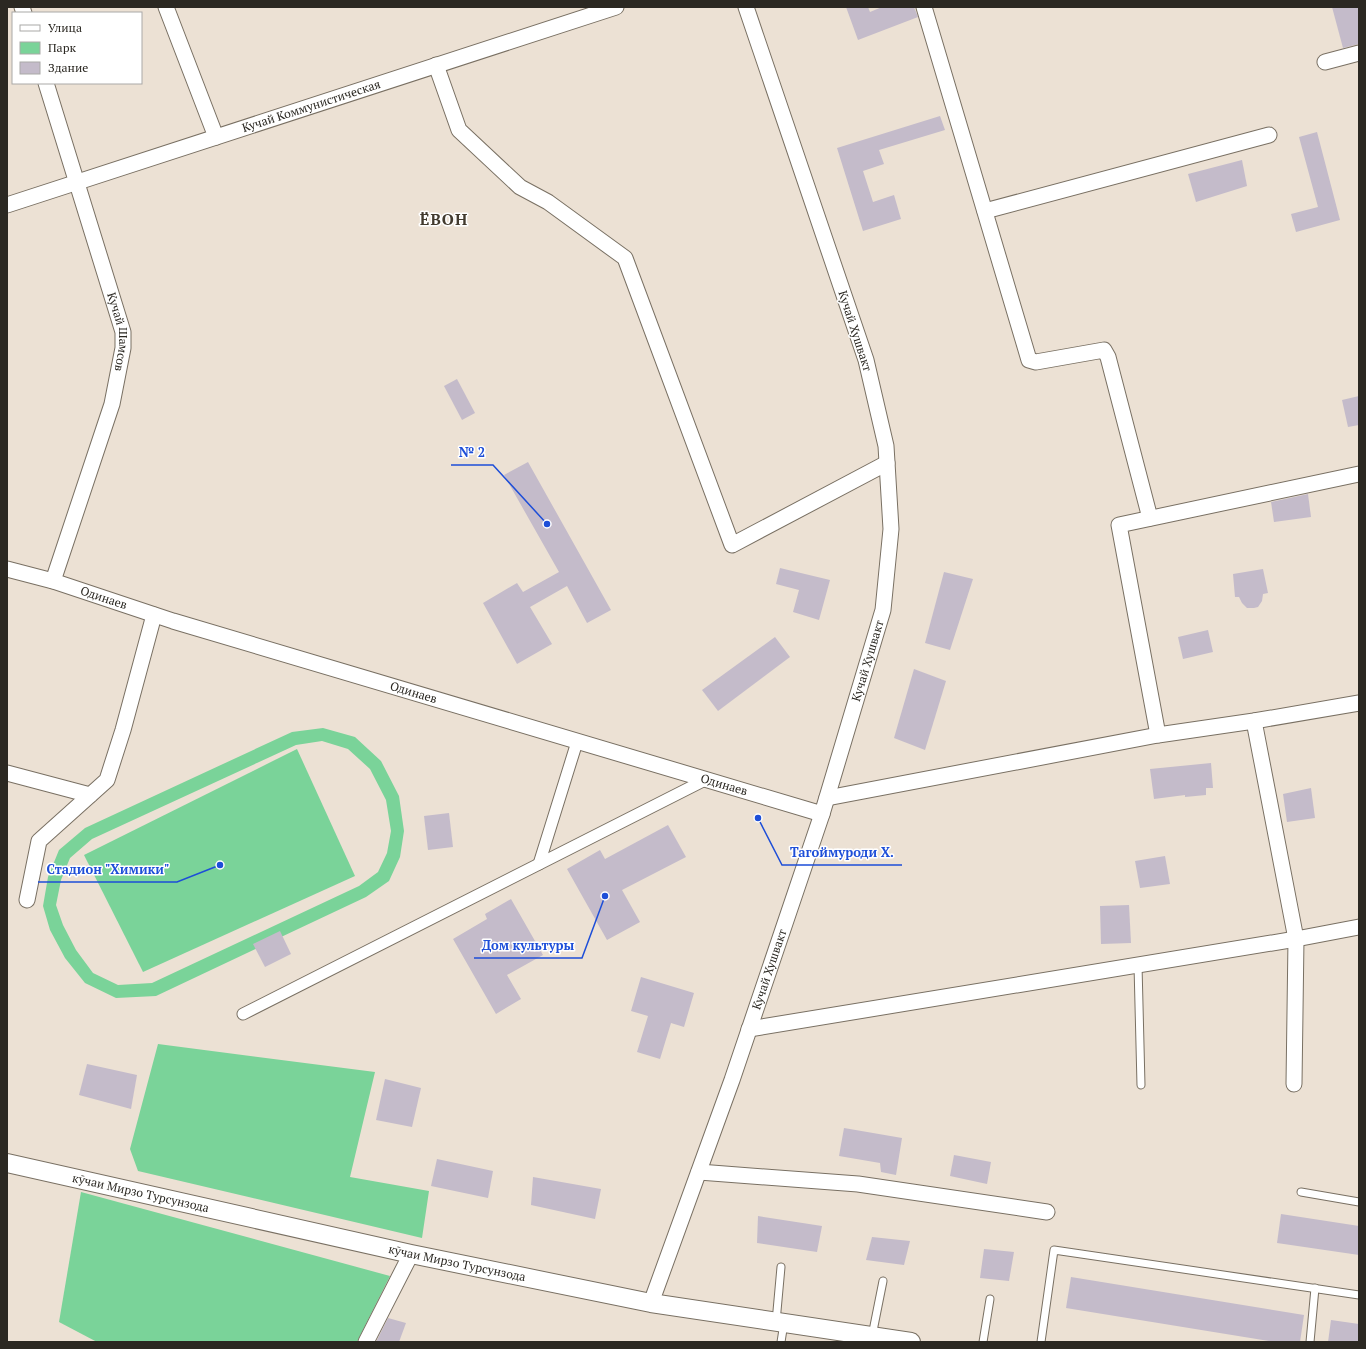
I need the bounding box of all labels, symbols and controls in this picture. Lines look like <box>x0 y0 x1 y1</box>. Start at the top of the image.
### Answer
legend <box>12 12 142 84</box>
text: Улица <box>48 20 82 35</box>
text: Парк <box>48 40 76 55</box>
text: Здание <box>48 60 88 75</box>
street label: Кучай Коммунистическая <box>240 76 382 135</box>
district label: ЁВОН <box>420 208 468 230</box>
street label: Кучай Хушвакт <box>835 288 876 373</box>
street label: Кучай Шамсов <box>104 291 132 373</box>
callout: № 2 <box>451 440 493 465</box>
text: № 2 <box>459 443 485 461</box>
street label: Одинаев <box>79 583 129 612</box>
street label: Кучай Хушвакт <box>848 618 887 703</box>
street label: Одинаев <box>388 678 439 706</box>
street label: Одинаев <box>699 770 750 799</box>
callout: Тагоймуроди Х. <box>782 840 902 865</box>
text: Тагоймуроди Х. <box>790 843 894 861</box>
callout: Стадион "Химики" <box>38 857 177 882</box>
text: Стадион "Химики" <box>47 860 169 878</box>
street label: Кучай Хушвакт <box>748 927 790 1012</box>
callout: Дом культуры <box>474 933 582 958</box>
text: Дом культуры <box>482 936 574 954</box>
street label: кӯчаи Мирзо Турсунзода <box>71 1170 211 1215</box>
street label: кӯчаи Мирзо Турсунзода <box>387 1241 527 1284</box>

